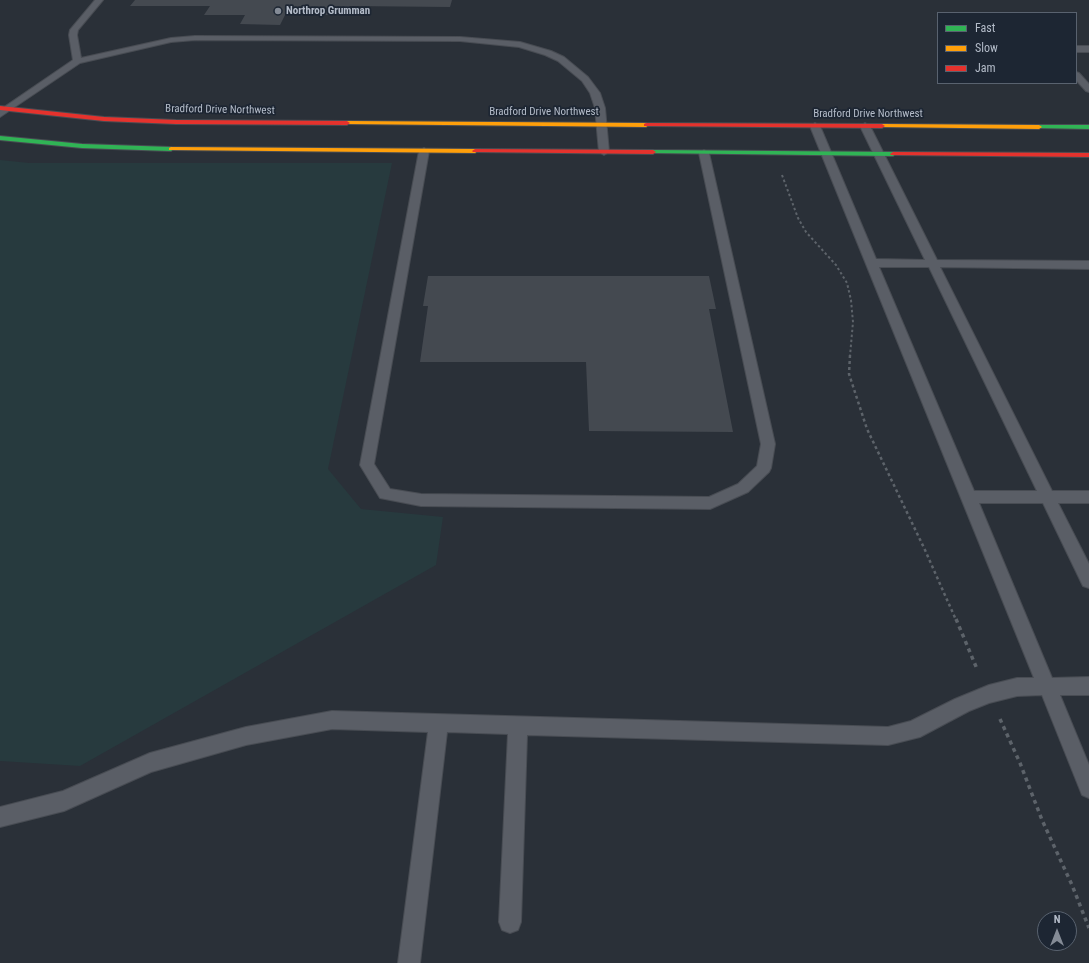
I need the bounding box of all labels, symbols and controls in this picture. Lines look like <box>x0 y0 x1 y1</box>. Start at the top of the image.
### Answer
place label: Northrop Grumman <box>286 4 370 18</box>
marker: Northrop Grumman <box>273 6 283 16</box>
legend <box>937 12 1077 84</box>
text: Fast <box>975 21 995 35</box>
text: Slow <box>975 41 998 55</box>
text: Jam <box>975 61 996 75</box>
street label: Bradford Drive Northwest <box>165 102 275 118</box>
street label: Bradford Drive Northwest <box>489 105 599 119</box>
street label: Bradford Drive Northwest <box>813 107 923 121</box>
north arrow <box>1037 911 1077 951</box>
text: N <box>1054 913 1060 926</box>

